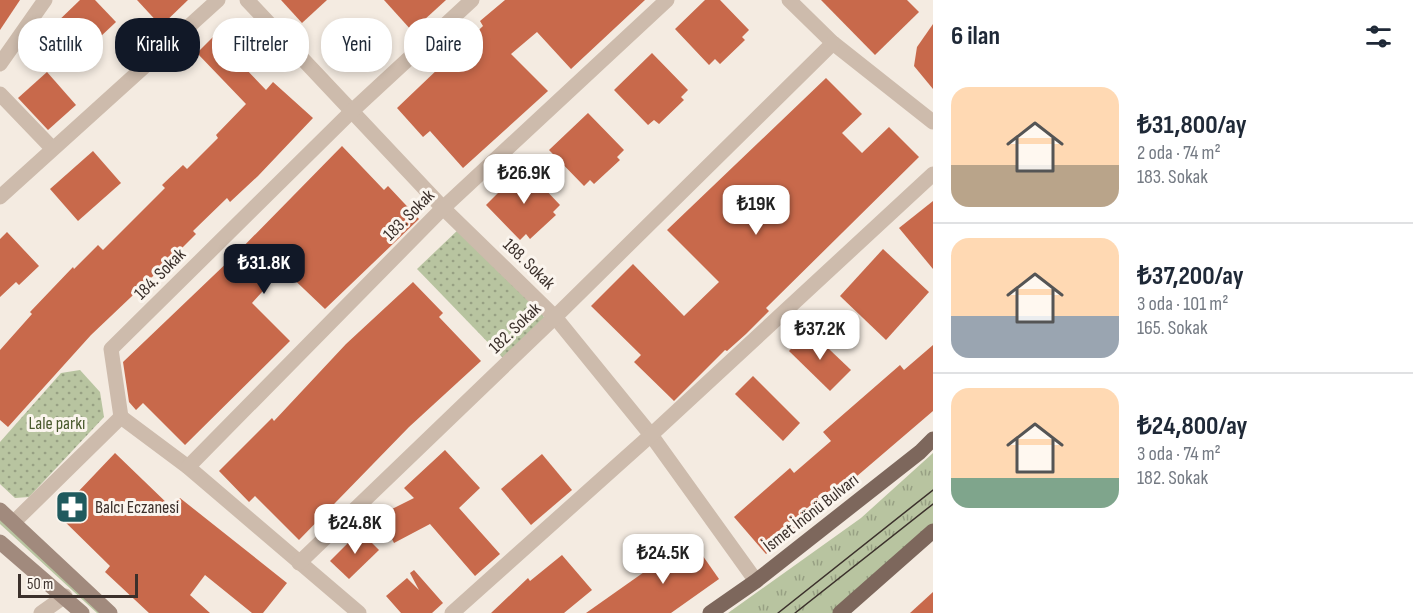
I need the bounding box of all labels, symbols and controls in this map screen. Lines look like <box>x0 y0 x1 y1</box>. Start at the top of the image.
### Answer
chip: Satılık <box>18 18 103 72</box>
chip: Kiralık <box>115 18 200 72</box>
chip: Filtreler <box>212 18 309 72</box>
chip: Yeni <box>321 18 392 72</box>
chip: Daire <box>404 18 483 72</box>
icon: filters <box>1362 20 1395 53</box>
text: 6 ilan <box>951 21 1000 52</box>
text: ₺31,800/ay <box>1137 110 1246 141</box>
icon: home <box>999 111 1071 183</box>
text: 2 oda · 74 m² <box>1137 141 1221 165</box>
pin: ₺26.9K <box>475 154 573 205</box>
text: ₺26.9K <box>498 161 550 185</box>
text: 183. Sokak <box>1137 165 1208 189</box>
street label: 183. Sokak <box>379 185 439 245</box>
pin: ₺19K <box>720 185 792 236</box>
text: ₺19K <box>737 192 775 216</box>
street label: 188. Sokak <box>499 234 559 294</box>
street label: 184. Sokak <box>130 244 190 304</box>
pin: ₺31.8K <box>215 244 313 295</box>
text: ₺31.8K <box>238 251 290 275</box>
text: ₺37,200/ay <box>1137 261 1244 292</box>
icon: home <box>999 262 1071 334</box>
text: 3 oda · 101 m² <box>1137 292 1228 316</box>
street label: 182. Sokak <box>485 298 545 358</box>
pin: ₺37.2K <box>771 310 869 361</box>
text: 165. Sokak <box>1137 316 1208 340</box>
text: ₺37.2K <box>795 317 845 341</box>
text: ₺24,800/ay <box>1137 411 1247 442</box>
icon: home <box>999 412 1071 484</box>
park label: Lale parkı <box>29 413 85 434</box>
text: 3 oda · 74 m² <box>1137 442 1221 466</box>
text: 182. Sokak <box>1137 466 1208 490</box>
street label: İsmet İnönü Bulvarı <box>759 469 863 557</box>
pharmacy icon: Balcı Eczanesi <box>54 489 90 525</box>
place label: Balcı Eczanesi <box>95 497 179 518</box>
pin: ₺24.8K <box>306 504 404 555</box>
text: ₺24.8K <box>328 511 382 535</box>
pin: ₺24.5K <box>614 534 712 585</box>
text: ₺24.5K <box>637 541 689 565</box>
scale bar <box>18 571 138 598</box>
text: 50 m <box>27 575 53 594</box>

